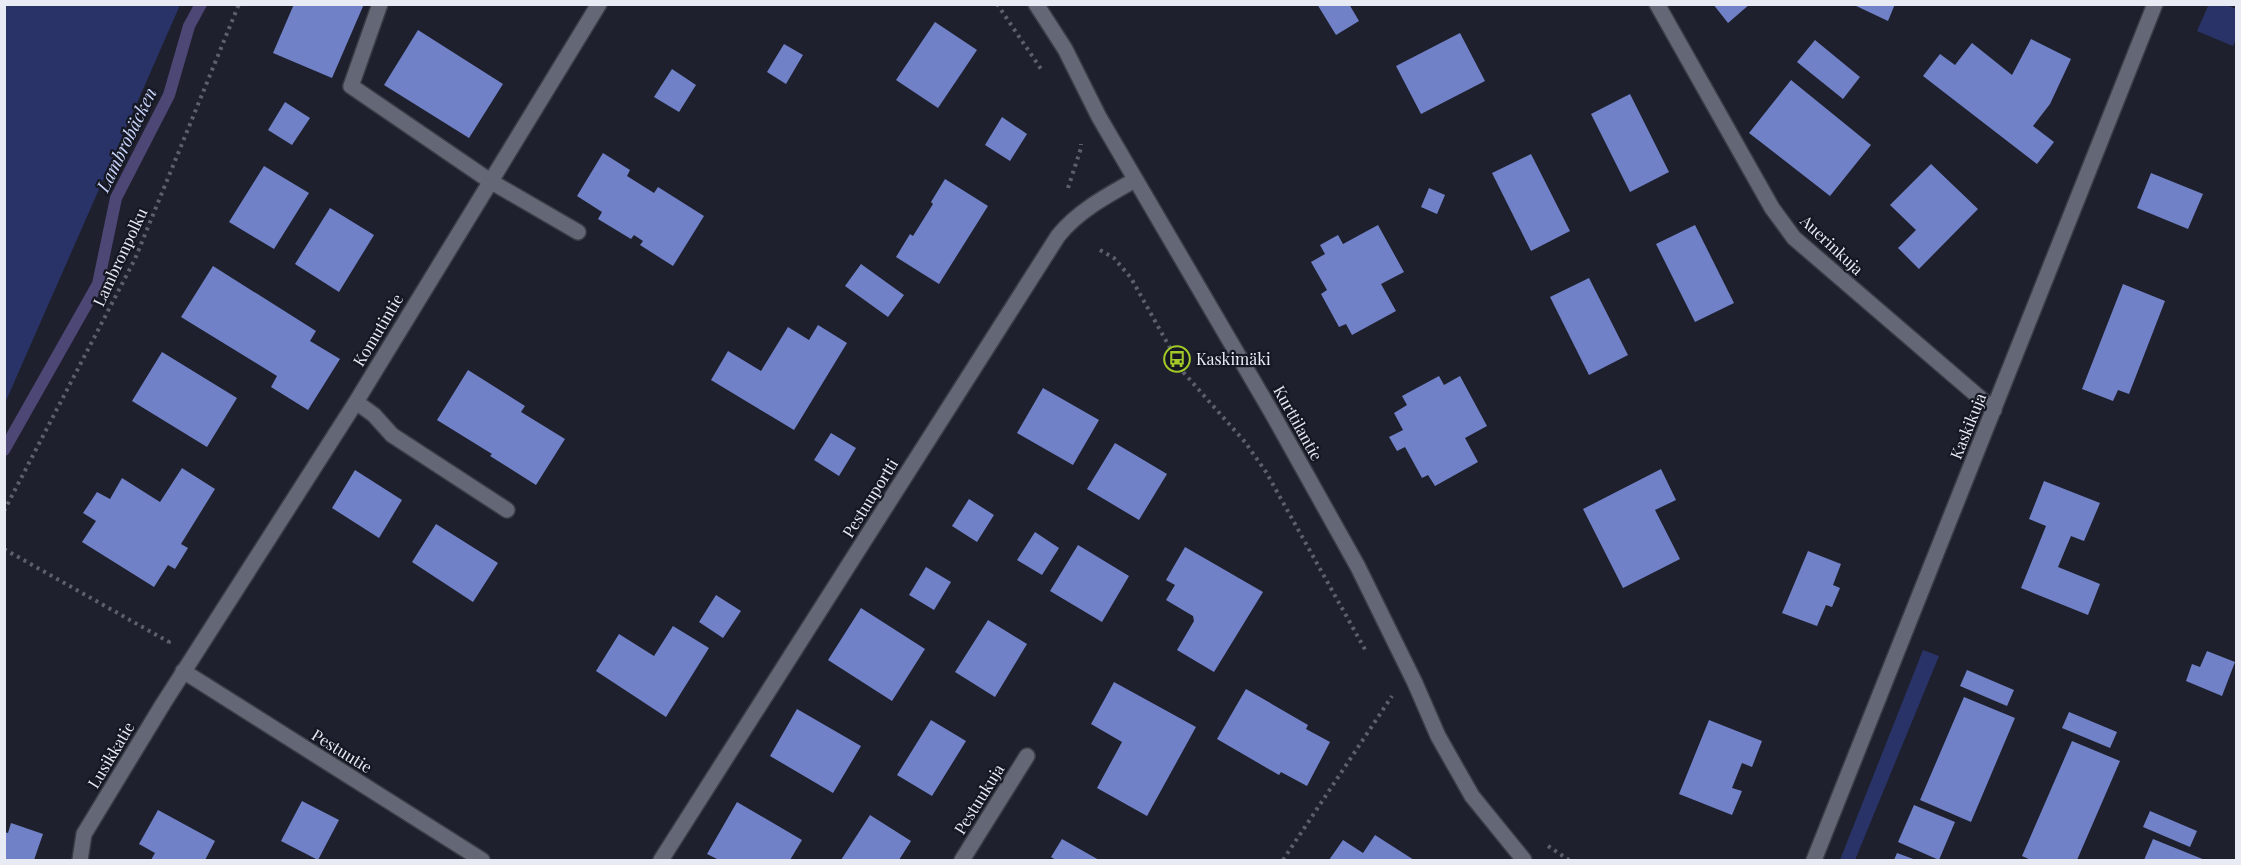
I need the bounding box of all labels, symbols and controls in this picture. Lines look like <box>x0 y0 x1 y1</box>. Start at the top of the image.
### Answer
water label: Lambrobäcken <box>90 83 162 197</box>
street label: Lambronpolku <box>88 204 152 309</box>
street label: Auerinkuja <box>1796 209 1868 279</box>
street label: Komutintie <box>348 290 407 370</box>
bus stop icon: Kaskimäki <box>1162 344 1192 374</box>
place label: Kaskimäki <box>1196 348 1271 369</box>
street label: Kurttilantie <box>1269 381 1328 464</box>
street label: Kaskikuja <box>1945 390 1990 462</box>
street label: Pestuuportti <box>837 454 902 541</box>
street label: Lusikkatie <box>83 718 139 792</box>
street label: Pestuutie <box>308 724 376 777</box>
street label: Pestuukuja <box>949 760 1008 838</box>

